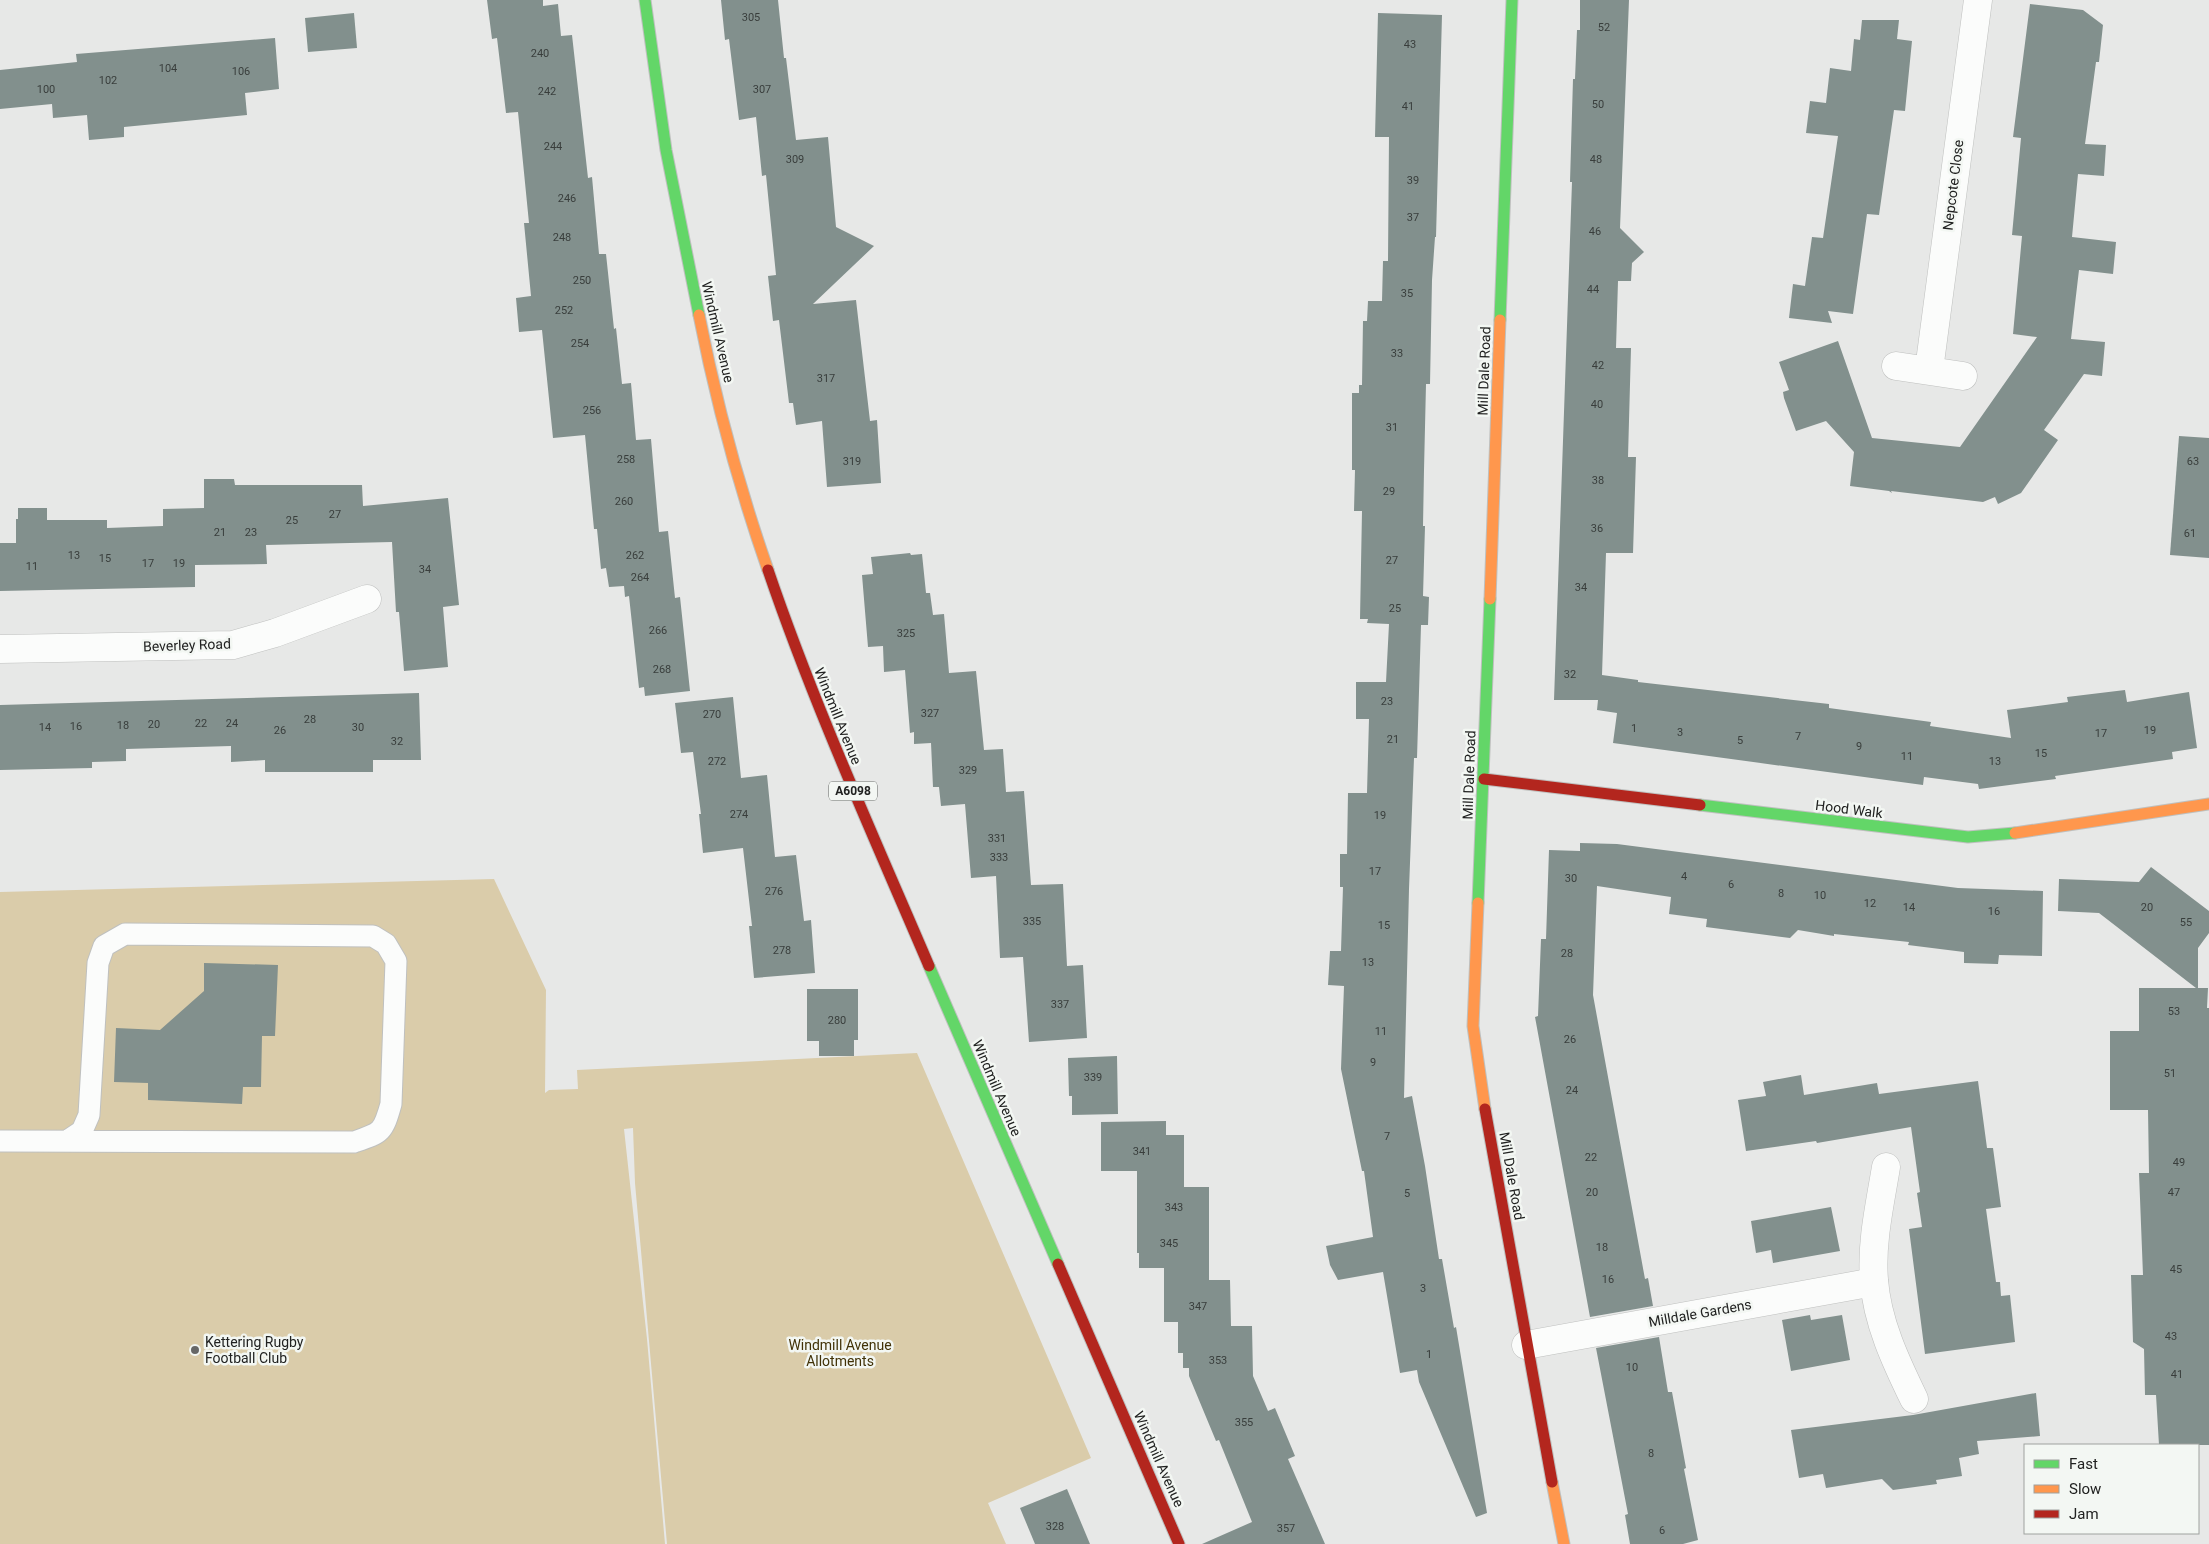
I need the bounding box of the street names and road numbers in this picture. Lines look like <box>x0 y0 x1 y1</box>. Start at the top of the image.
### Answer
street label: Nepcote Close <box>1940 139 1966 231</box>
street label: Windmill Avenue <box>699 280 737 384</box>
street label: Mill Dale Road <box>1474 326 1494 416</box>
street label: Beverley Road <box>143 635 231 655</box>
street label: Windmill Avenue <box>811 665 865 767</box>
street label: Mill Dale Road <box>1459 730 1479 820</box>
road number: A6098 <box>829 781 877 800</box>
street label: Hood Walk <box>1814 797 1884 821</box>
street label: Windmill Avenue <box>969 1037 1025 1139</box>
street label: Mill Dale Road <box>1496 1131 1528 1221</box>
street label: Milldale Gardens <box>1647 1296 1753 1330</box>
street label: Windmill Avenue <box>1131 1409 1187 1509</box>

